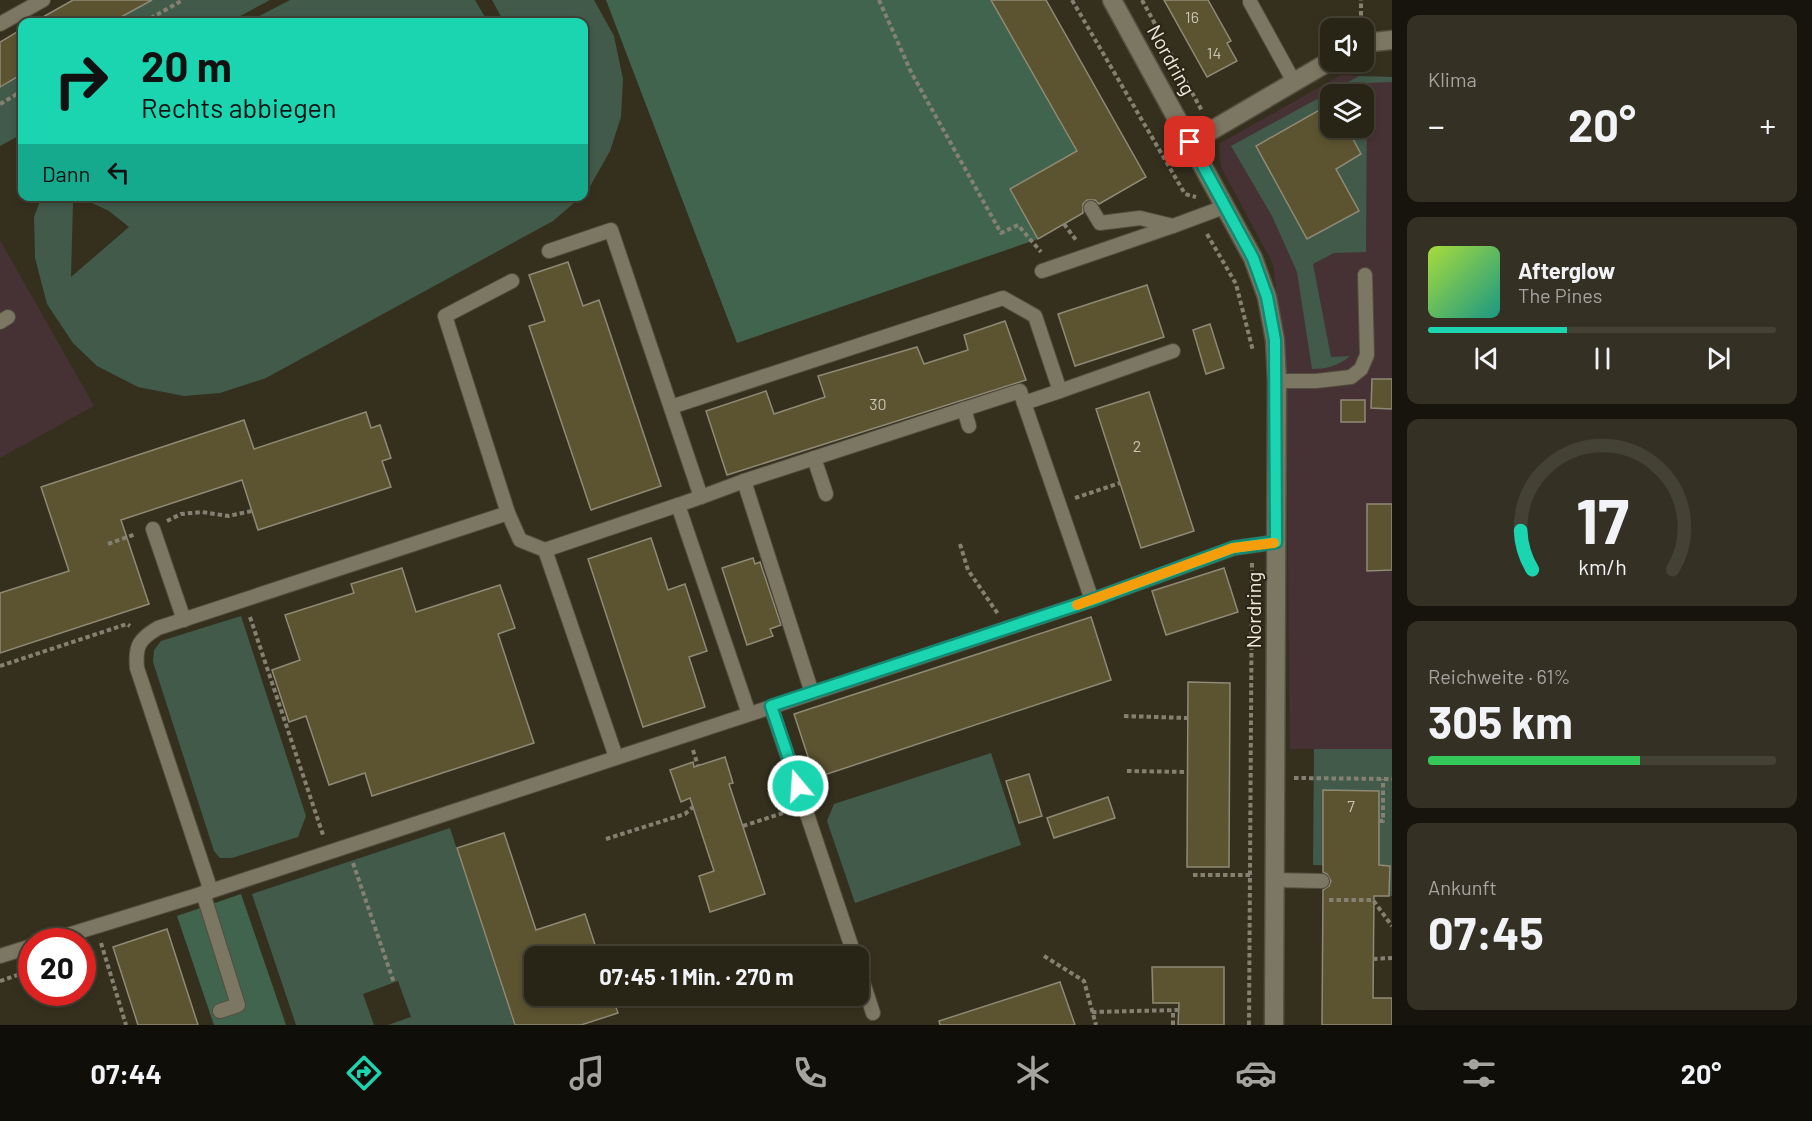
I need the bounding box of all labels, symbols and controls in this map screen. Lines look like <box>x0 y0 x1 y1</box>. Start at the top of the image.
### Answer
house number: 16 <box>1185 7 1199 26</box>
map controls <box>1320 18 1374 138</box>
button: sound <box>1320 18 1374 72</box>
street label: Nordring <box>1143 20 1201 99</box>
text: 20 m <box>141 40 232 90</box>
icon: right <box>42 42 120 120</box>
house number: 14 <box>1207 43 1221 62</box>
text: Klima <box>1428 67 1477 91</box>
button: layers <box>1320 84 1374 138</box>
text: Rechts abbiegen <box>141 91 337 123</box>
text: 20° <box>1568 97 1636 151</box>
text: − <box>1428 105 1445 145</box>
text: + <box>1760 105 1776 145</box>
pin <box>1164 116 1215 167</box>
icon: arrive <box>1173 125 1206 158</box>
icon: left <box>102 156 135 189</box>
text: Dann <box>42 160 90 186</box>
text: Afterglow <box>1518 257 1615 283</box>
text: The Pines <box>1518 283 1602 307</box>
icon: previous <box>1470 342 1503 375</box>
icon: pause <box>1586 342 1619 375</box>
icon: next <box>1702 342 1735 375</box>
house number: 30 <box>869 394 887 413</box>
house number: 2 <box>1133 436 1141 455</box>
text: 17 <box>1575 482 1629 556</box>
text: km/h <box>1578 554 1626 579</box>
street label: Nordring <box>1241 572 1265 648</box>
text: Reichweite · 61% <box>1428 664 1571 688</box>
text: 305 km <box>1428 694 1573 748</box>
position arrow <box>766 754 830 818</box>
house number: 7 <box>1347 796 1355 815</box>
text: Ankunft <box>1428 875 1497 899</box>
text: 07:45 <box>1428 905 1544 959</box>
speed limit sign: 20 <box>18 928 96 1006</box>
text: 07:45 · 1 Min. · 270 m <box>599 963 794 989</box>
icon: directions <box>343 1052 385 1094</box>
icon: music <box>566 1052 608 1094</box>
icon: phone <box>789 1052 831 1094</box>
icon: climate <box>1012 1052 1054 1094</box>
icon: car <box>1235 1052 1277 1094</box>
icon: filters <box>1458 1052 1500 1094</box>
text: 07:44 <box>91 1057 162 1089</box>
text: 20° <box>1681 1057 1721 1089</box>

